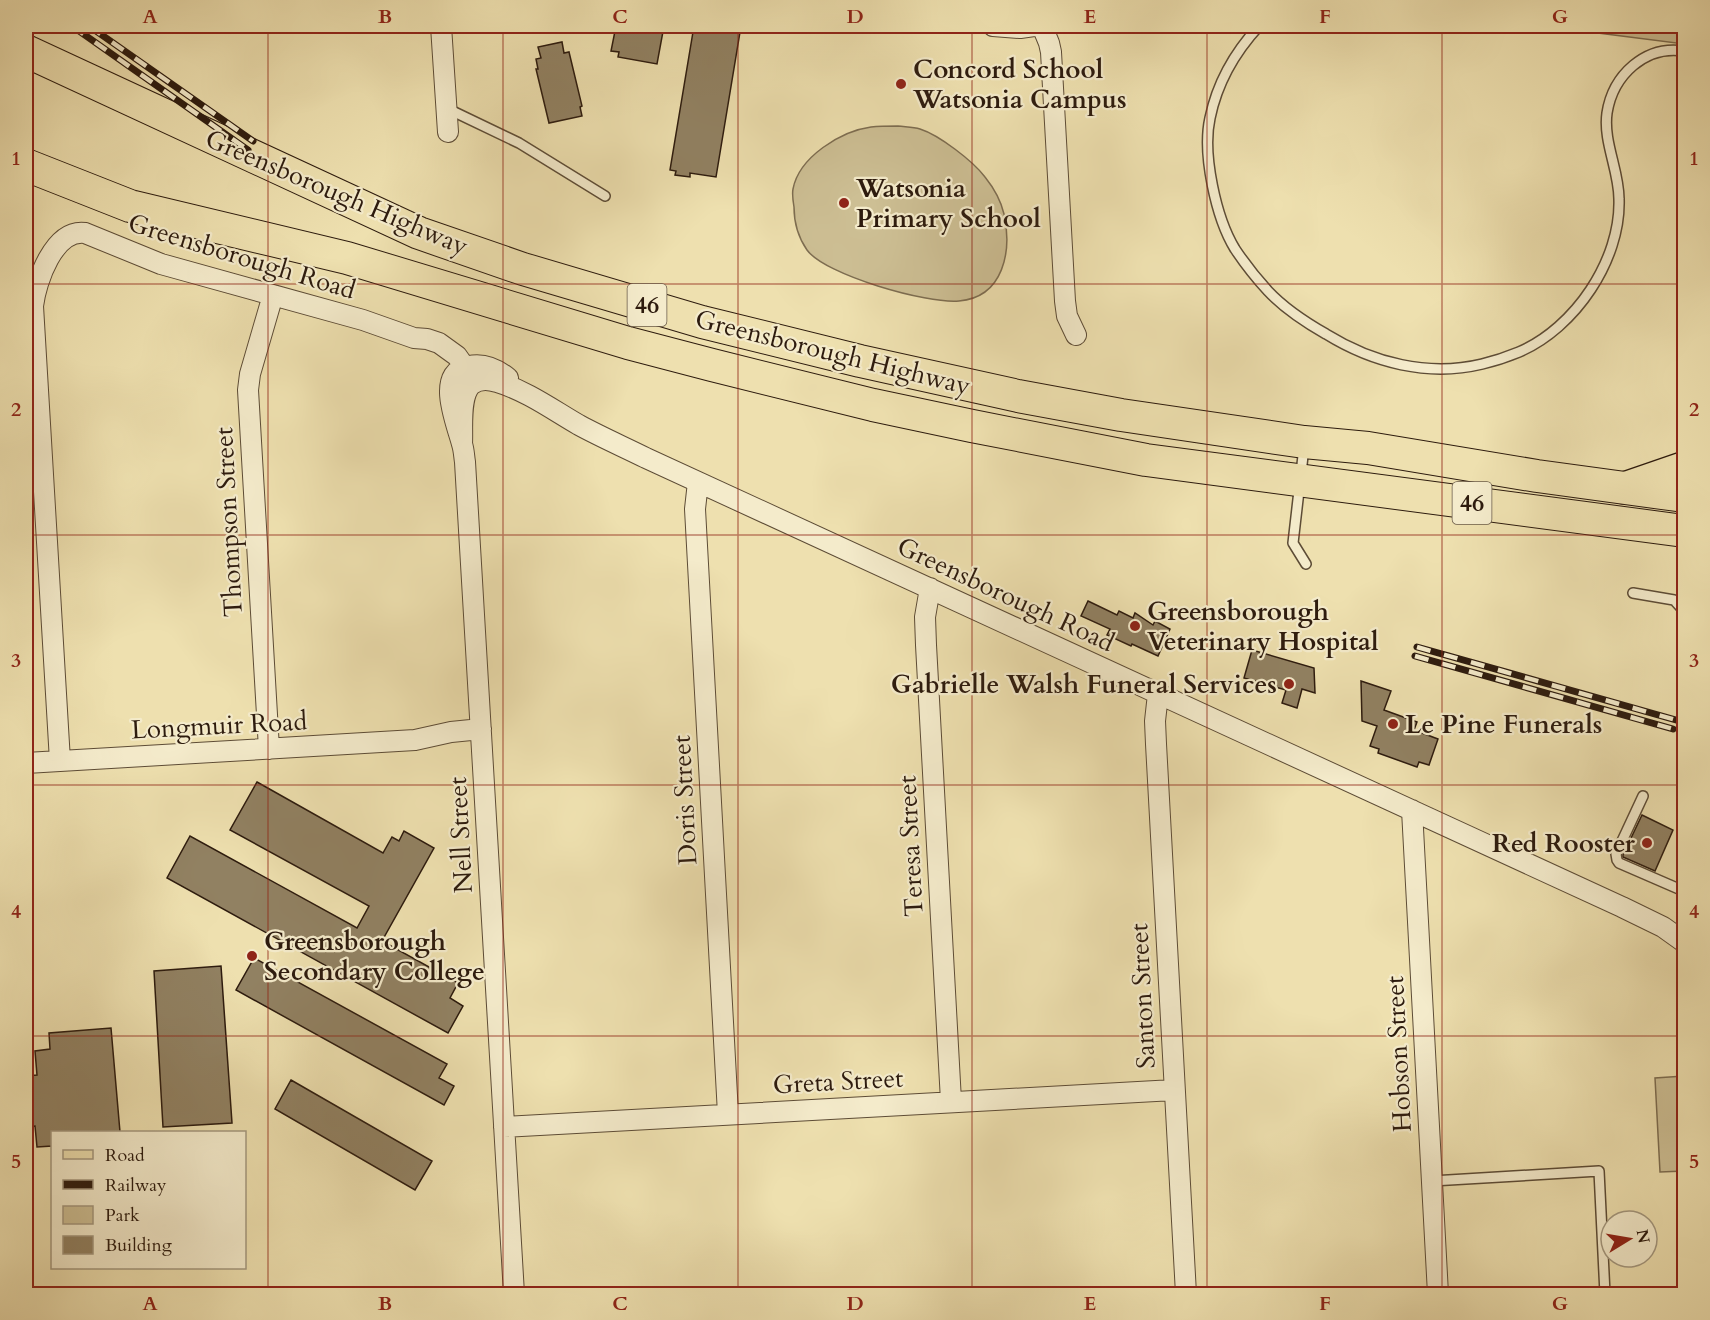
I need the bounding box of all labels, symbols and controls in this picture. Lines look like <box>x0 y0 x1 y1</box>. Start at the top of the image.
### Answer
text: A <box>142 3 158 30</box>
text: B <box>378 3 392 30</box>
text: C <box>612 3 628 30</box>
text: D <box>846 3 864 30</box>
text: E <box>1084 3 1096 30</box>
text: F <box>1319 3 1331 30</box>
text: G <box>1552 3 1568 30</box>
place label: Concord School Watsonia Campus <box>912 52 1127 117</box>
marker: Concord School Watsonia Campus <box>894 77 908 91</box>
street label: Greensborough Highway <box>200 121 474 264</box>
text: 1 <box>11 145 21 172</box>
text: 1 <box>1689 145 1699 172</box>
place label: Watsonia Primary School <box>855 171 1041 236</box>
marker: Watsonia Primary School <box>837 196 851 210</box>
street label: Greensborough Road <box>124 205 360 308</box>
road number: 46 <box>628 284 666 326</box>
street label: Greensborough Highway <box>692 301 974 404</box>
text: 2 <box>11 396 21 423</box>
text: 2 <box>1689 396 1699 423</box>
street label: Thompson Street <box>206 426 251 618</box>
road number: 46 <box>1452 482 1492 524</box>
street label: Greensborough Road <box>891 529 1120 660</box>
place label: Greensborough Veterinary Hospital <box>1147 594 1379 659</box>
marker: Greensborough Veterinary Hospital <box>1128 619 1142 633</box>
text: 3 <box>11 647 21 674</box>
text: 3 <box>1689 647 1699 674</box>
place label: Gabrielle Walsh Funeral Services <box>891 667 1277 702</box>
marker: Gabrielle Walsh Funeral Services <box>1282 677 1296 691</box>
street label: Longmuir Road <box>130 703 308 748</box>
place label: Le Pine Funerals <box>1405 707 1602 742</box>
marker: Le Pine Funerals <box>1386 717 1400 731</box>
street label: Doris Street <box>664 734 705 866</box>
street label: Teresa Street <box>889 774 932 918</box>
street label: Nell Street <box>440 776 481 894</box>
place label: Red Rooster <box>1492 826 1636 861</box>
marker: Red Rooster <box>1640 836 1654 850</box>
text: 4 <box>11 898 21 925</box>
text: 4 <box>1689 898 1699 925</box>
street label: Santon Street <box>1121 922 1164 1070</box>
place label: Greensborough Secondary College <box>264 924 485 989</box>
marker: Greensborough Secondary College <box>245 949 259 963</box>
street label: Hobson Street <box>1377 975 1420 1133</box>
street label: Greta Street <box>772 1061 904 1102</box>
legend <box>51 1131 246 1269</box>
text: Road <box>105 1143 145 1168</box>
text: 5 <box>11 1148 21 1175</box>
text: 5 <box>1689 1148 1699 1175</box>
text: Railway <box>105 1173 167 1198</box>
text: Park <box>105 1203 140 1228</box>
north arrow <box>1599 1209 1659 1269</box>
text: N <box>1631 1227 1655 1245</box>
text: Building <box>105 1233 173 1258</box>
text: A <box>142 1290 158 1317</box>
text: B <box>378 1290 392 1317</box>
text: C <box>612 1290 628 1317</box>
text: D <box>846 1290 864 1317</box>
text: E <box>1084 1290 1096 1317</box>
text: F <box>1319 1290 1331 1317</box>
text: G <box>1552 1290 1568 1317</box>

